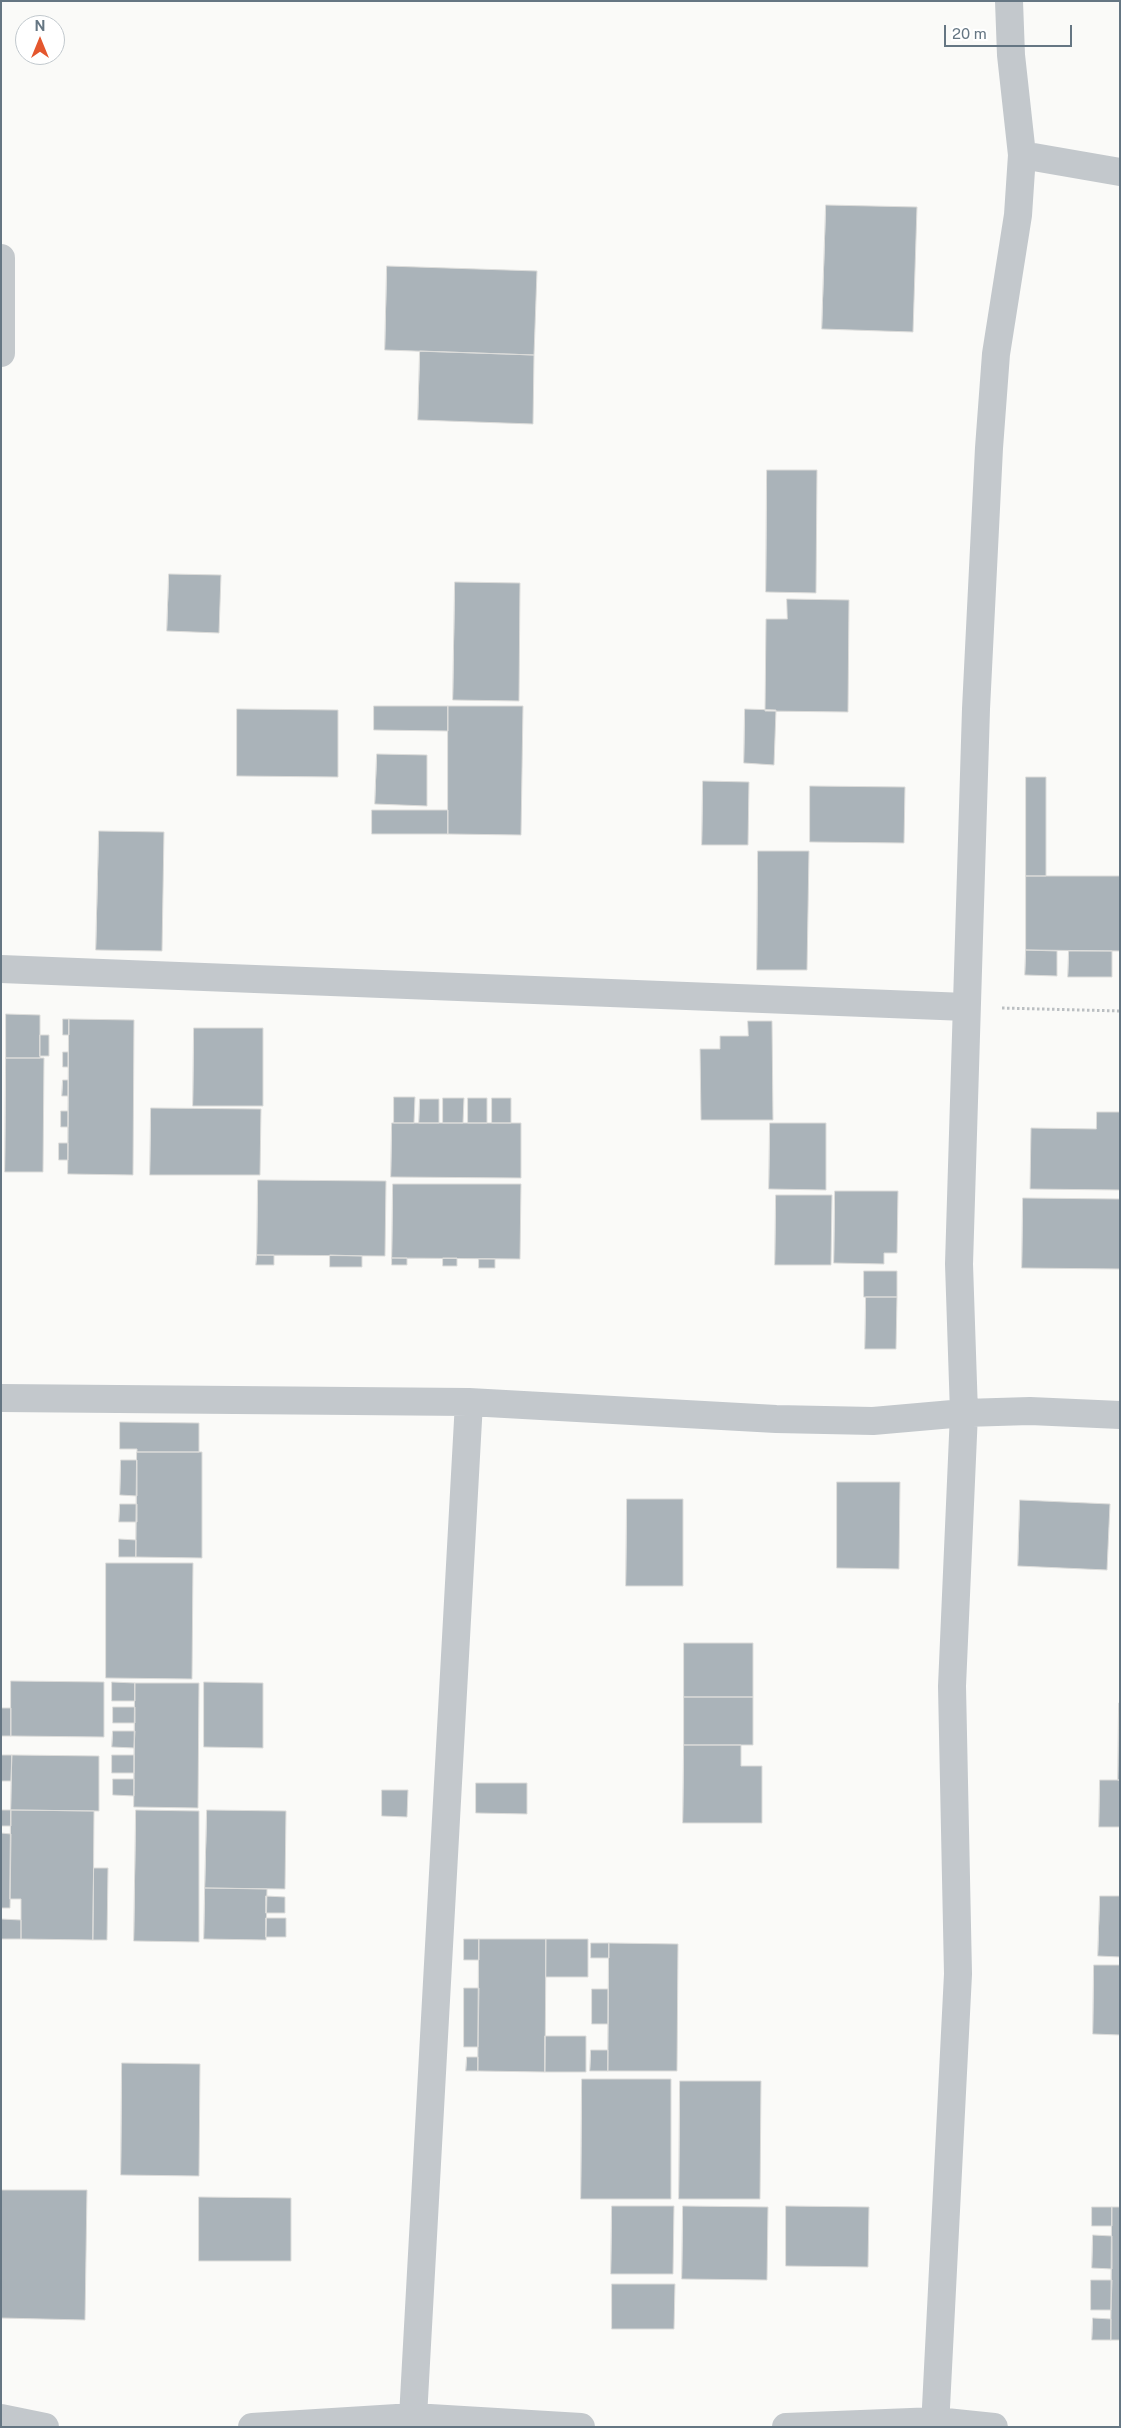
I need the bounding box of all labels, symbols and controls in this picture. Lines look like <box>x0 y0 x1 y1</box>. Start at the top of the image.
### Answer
north arrow <box>15 15 65 65</box>
scale bar <box>946 15 1074 47</box>
text: N <box>35 18 45 34</box>
text: 20 m <box>952 25 987 42</box>

